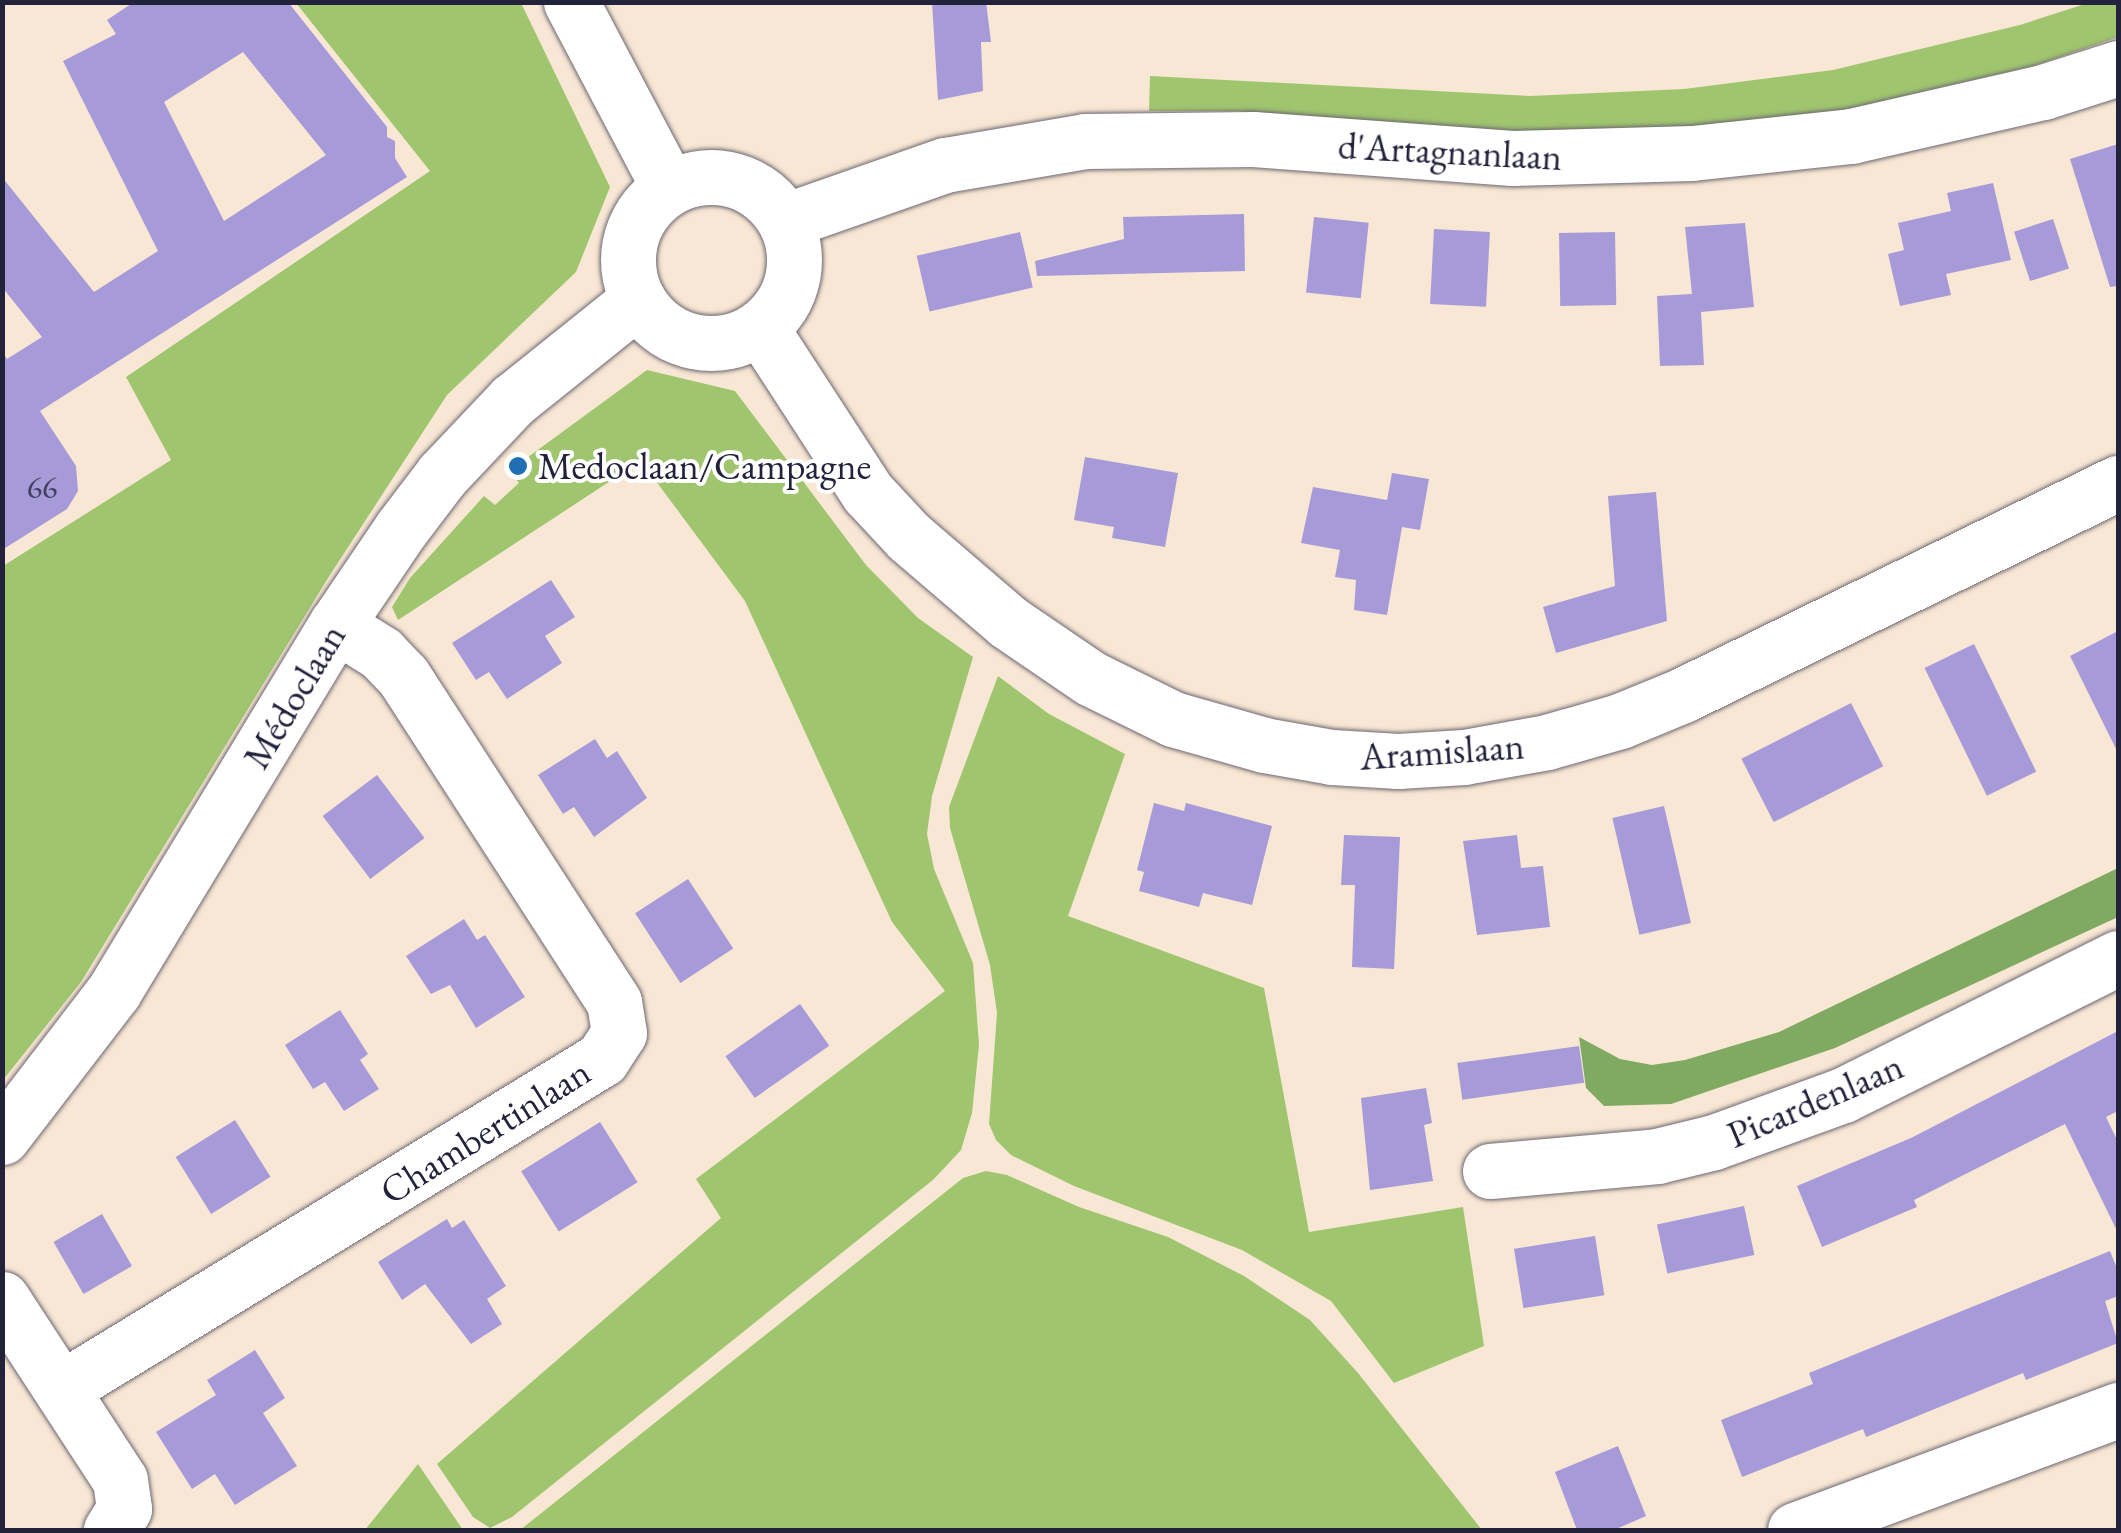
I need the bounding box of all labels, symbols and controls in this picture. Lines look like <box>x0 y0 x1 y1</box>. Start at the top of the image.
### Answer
street label: d'Artagnanlaan <box>1337 122 1563 180</box>
place label: Medoclaan/Campagne <box>538 443 871 489</box>
marker: Medoclaan/Campagne <box>507 455 529 477</box>
house number: 66 <box>27 468 57 506</box>
street label: Médoclaan <box>233 615 355 777</box>
street label: Aramislaan <box>1358 723 1526 779</box>
street label: Picardenlaan <box>1720 1043 1910 1157</box>
street label: Chambertinlaan <box>372 1048 598 1214</box>

